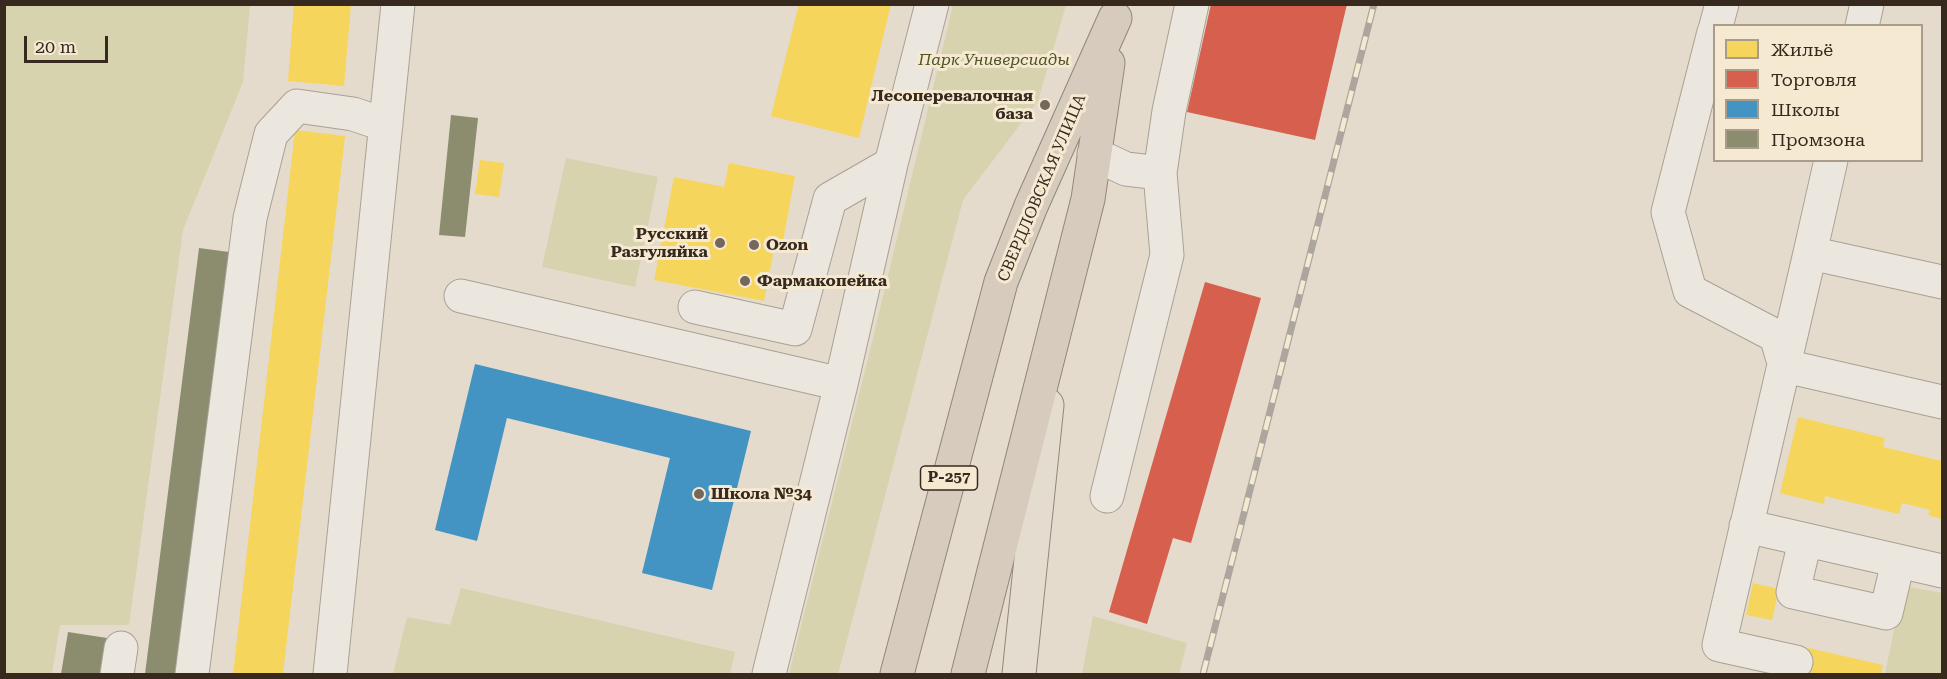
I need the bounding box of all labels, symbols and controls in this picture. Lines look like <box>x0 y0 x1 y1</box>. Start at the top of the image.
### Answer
scale bar <box>27 24 111 62</box>
legend <box>1713 24 1923 162</box>
text: 20 m <box>35 36 76 57</box>
text: Жильё <box>1771 39 1833 60</box>
park label: Парк Универсиады <box>918 50 1070 70</box>
text: Торговля <box>1771 69 1857 90</box>
place label: Лесоперевалочная база <box>872 86 1033 124</box>
street label: СВЕРДЛОВСКАЯ УЛИЦА <box>994 91 1090 285</box>
marker: Лесоперевалочная база <box>1038 98 1052 112</box>
text: Школы <box>1771 99 1840 120</box>
text: Промзона <box>1771 129 1865 150</box>
place label: Русский Разгуляйка <box>611 224 708 262</box>
place label: Ozon <box>766 235 808 255</box>
marker: Русский Разгуляйка <box>713 236 727 250</box>
marker: Ozon <box>747 238 761 252</box>
place label: Фармакопейка <box>757 271 887 291</box>
marker: Фармакопейка <box>738 274 752 288</box>
road number: Р-257 <box>920 466 978 490</box>
place label: Школа №34 <box>711 484 812 504</box>
marker: Школа №34 <box>692 487 706 501</box>

